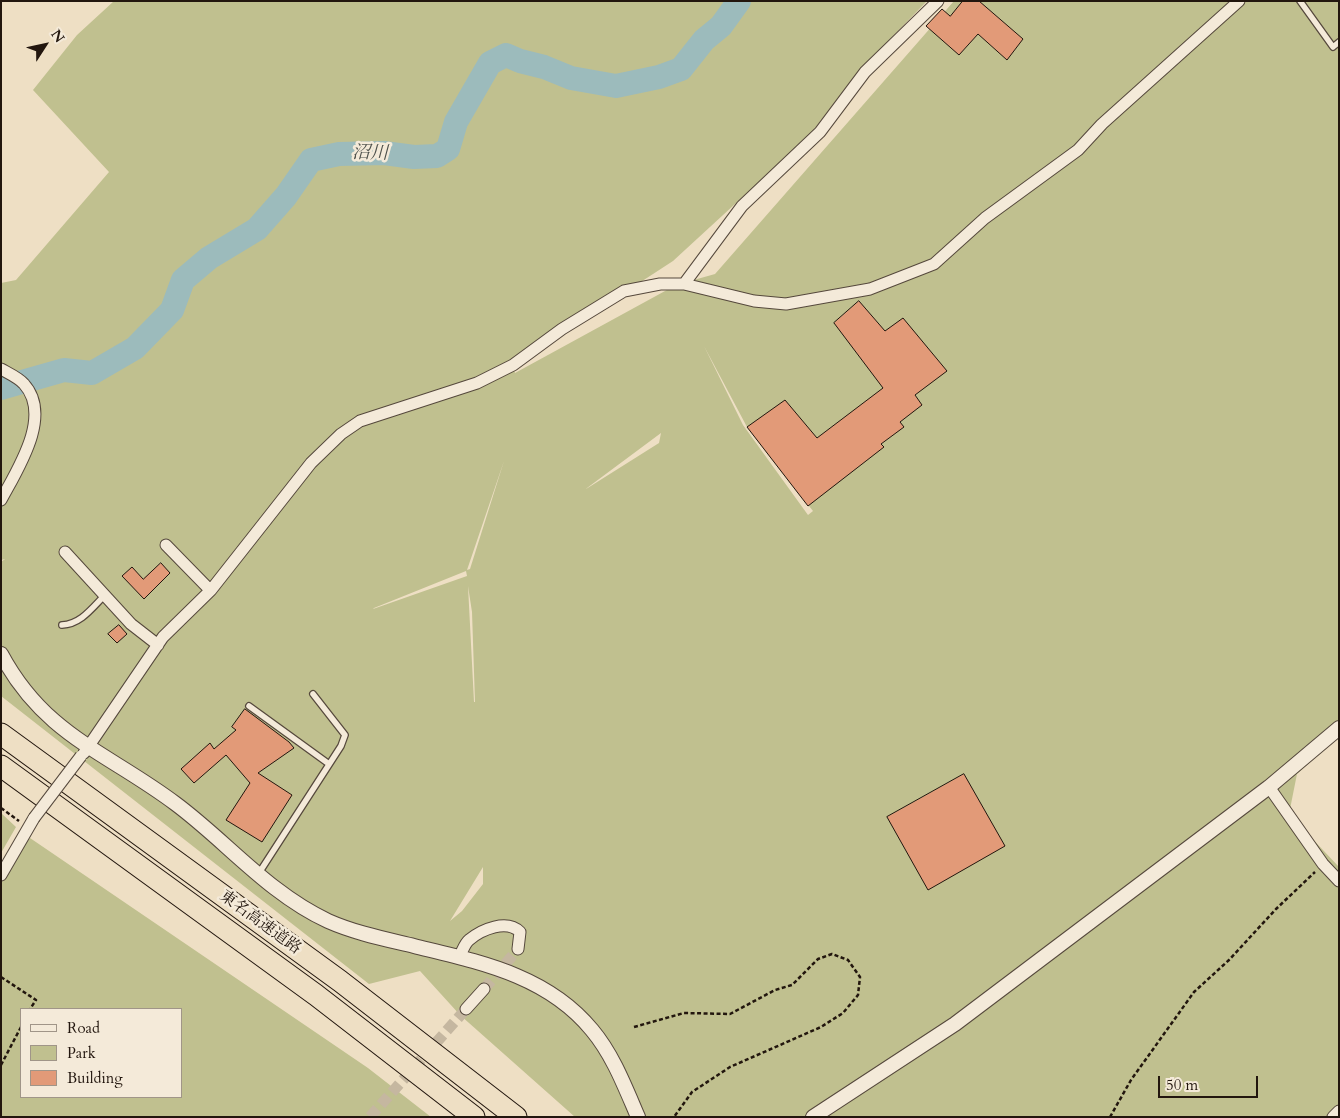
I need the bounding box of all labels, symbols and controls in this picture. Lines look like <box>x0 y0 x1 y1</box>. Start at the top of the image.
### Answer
north arrow <box>20 20 70 70</box>
text: N <box>46 26 69 47</box>
water label: 沼川 <box>352 143 388 165</box>
street label: 東名高速道路 <box>216 887 304 959</box>
legend <box>20 1008 182 1098</box>
text: Road <box>67 1018 100 1038</box>
text: Park <box>67 1043 96 1063</box>
scale bar <box>1160 1066 1260 1098</box>
text: Building <box>67 1068 123 1088</box>
text: 50 m <box>1166 1075 1198 1095</box>

